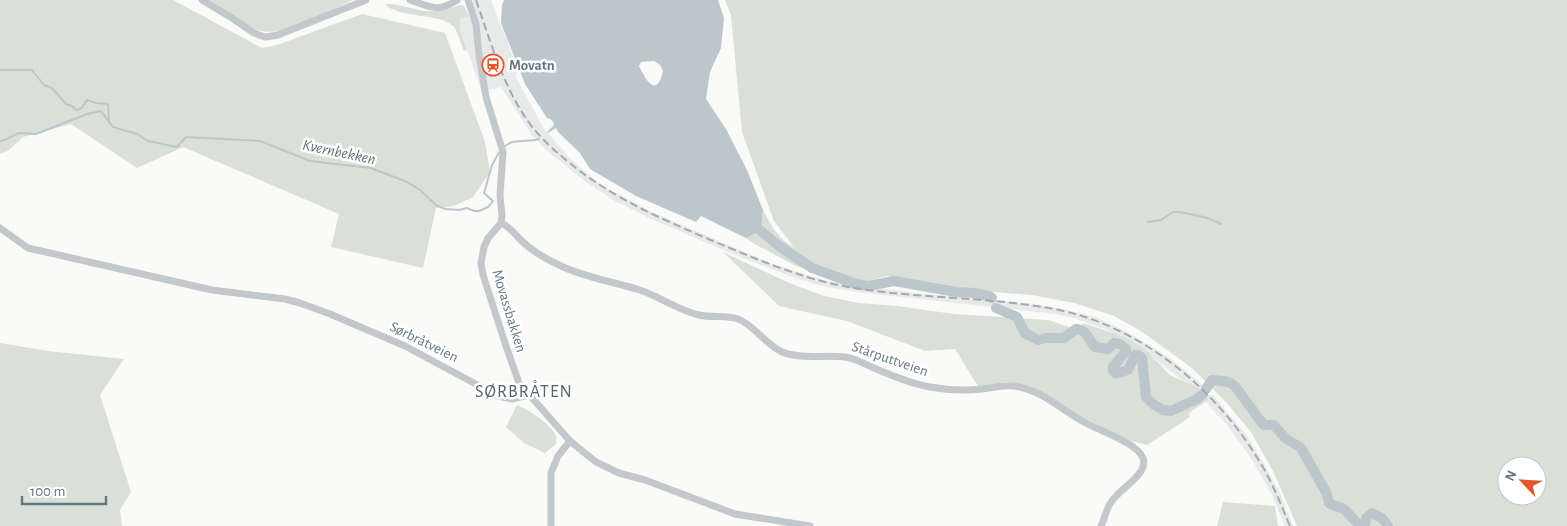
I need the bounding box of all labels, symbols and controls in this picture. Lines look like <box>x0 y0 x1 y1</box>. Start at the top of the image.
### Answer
station icon: Movatn <box>481 53 505 77</box>
place label: Movatn <box>509 58 555 73</box>
water label: Kvernbekken <box>301 136 377 168</box>
street label: Movassbakken <box>489 268 529 354</box>
street label: Sørbråtveien <box>387 319 461 365</box>
street label: Stårputtveien <box>850 339 930 379</box>
district label: SØRBRÅTEN <box>475 380 573 401</box>
north arrow <box>1497 456 1547 506</box>
text: N <box>1503 469 1520 483</box>
scale bar <box>22 474 106 506</box>
text: 100 m <box>30 484 65 499</box>

